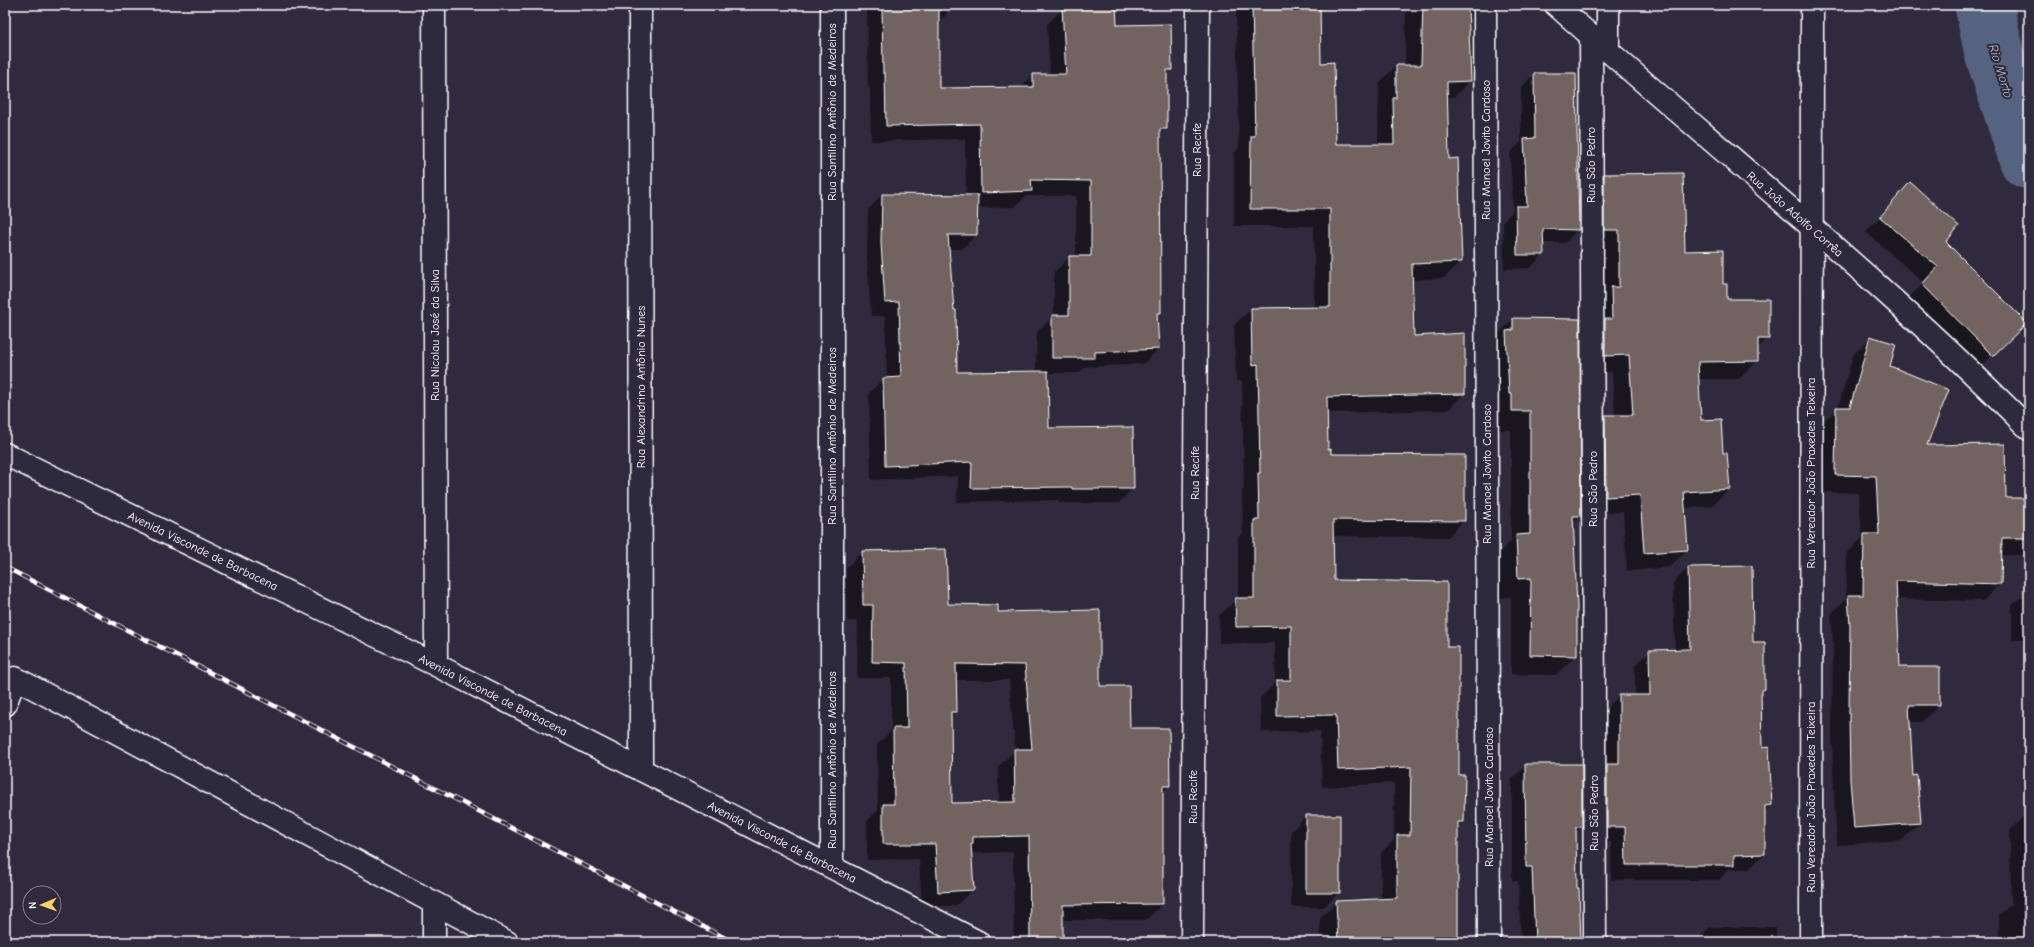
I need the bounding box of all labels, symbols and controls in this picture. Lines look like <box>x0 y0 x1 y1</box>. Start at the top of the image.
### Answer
street label: Rua Santilino Antônio de Medeiros <box>825 23 839 201</box>
water label: Rio Morto <box>1986 42 2016 100</box>
street label: Rua Manoel Jovito Cardoso <box>1479 80 1493 220</box>
street label: Rua Recife <box>1190 123 1204 177</box>
street label: Rua São Pedro <box>1584 127 1598 203</box>
street label: Rua João Adolfo Corrêa <box>1744 168 1846 260</box>
street label: Rua Nicolau José da Silva <box>428 269 442 401</box>
street label: Rua Alexandrino Antônio Nunes <box>634 306 648 468</box>
street label: Rua Santilino Antônio de Medeiros <box>825 347 839 525</box>
street label: Rua Vereador João Praxedes Teixeira <box>1804 378 1818 569</box>
street label: Rua Manoel Jovito Cardoso <box>1480 404 1494 544</box>
street label: Rua Recife <box>1188 446 1202 500</box>
street label: Rua São Pedro <box>1586 451 1600 527</box>
street label: Avenida Visconde de Barbacena <box>126 509 280 593</box>
street label: Avenida Visconde de Barbacena <box>416 651 570 739</box>
street label: Rua Santilino Antônio de Medeiros <box>825 671 839 849</box>
street label: Rua Vereador João Praxedes Teixeira <box>1804 702 1818 893</box>
street label: Rua Manoel Jovito Cardoso <box>1482 727 1496 867</box>
street label: Rua Recife <box>1186 770 1200 824</box>
street label: Rua São Pedro <box>1587 775 1601 851</box>
street label: Avenida Visconde de Barbacena <box>705 798 859 886</box>
north arrow <box>22 885 62 925</box>
text: N <box>26 902 39 909</box>

